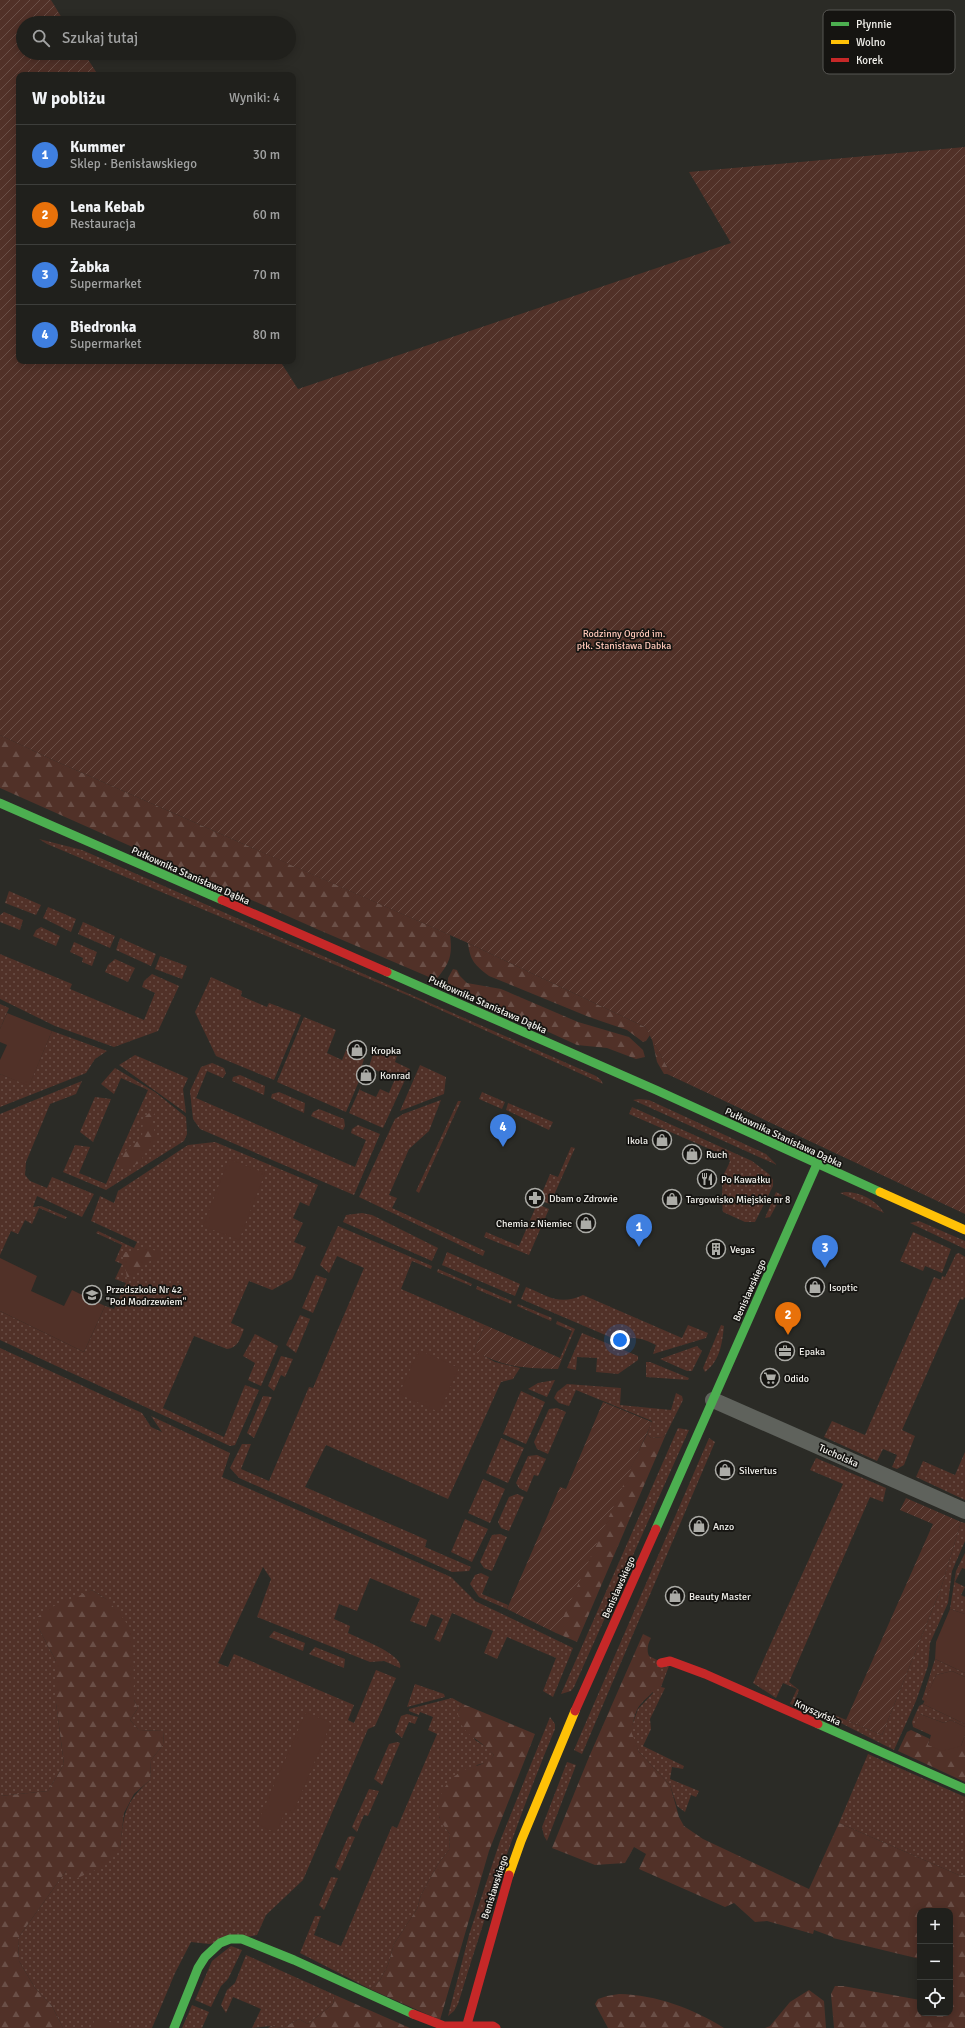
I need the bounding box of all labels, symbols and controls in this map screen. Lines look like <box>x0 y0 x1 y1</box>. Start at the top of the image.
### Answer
legend <box>823 10 955 74</box>
search box <box>16 16 296 60</box>
text: Płynnie <box>856 18 892 31</box>
icon: search <box>30 27 52 49</box>
text: Szukaj tutaj <box>62 29 138 47</box>
text: Wolno <box>856 36 886 49</box>
text: Korek <box>856 54 883 67</box>
text: W pobliżu <box>32 88 105 109</box>
text: Wyniki: 4 <box>229 90 280 106</box>
text: Kummer <box>70 138 125 156</box>
text: 1 <box>41 147 49 163</box>
text: 30 m <box>253 147 280 163</box>
text: Sklep · Benisławskiego <box>70 156 197 172</box>
text: Lena Kebab <box>70 198 145 216</box>
text: 2 <box>41 207 49 223</box>
text: 60 m <box>253 207 280 223</box>
text: Restauracja <box>70 216 136 232</box>
text: Żabka <box>70 258 110 276</box>
text: 3 <box>41 267 49 283</box>
text: 70 m <box>253 267 280 283</box>
text: Supermarket <box>70 276 142 292</box>
text: Biedronka <box>70 318 137 336</box>
text: 4 <box>41 327 49 343</box>
text: 80 m <box>253 327 280 343</box>
text: Supermarket <box>70 336 142 352</box>
park label: Rodzinny Ogród im. płk. Stanisława Dabka <box>577 628 671 652</box>
street label: Pułkownika Stanisława Dąbka <box>130 844 252 907</box>
street label: Pułkownika Stanisława Dąbka <box>427 973 549 1036</box>
shop icon: Kropka <box>346 1039 368 1061</box>
place label: Kropka <box>371 1045 401 1057</box>
shop icon: Konrad <box>355 1064 377 1086</box>
place label: Konrad <box>380 1070 410 1082</box>
street label: Pułkownika Stanisława Dąbka <box>723 1105 844 1170</box>
pin: 4 <box>490 1114 516 1147</box>
shop icon: Ikola <box>651 1129 673 1151</box>
place label: Ikola <box>627 1135 648 1147</box>
shop icon: Ruch <box>681 1143 703 1165</box>
place label: Ruch <box>706 1149 727 1161</box>
restaurant icon: Po Kawałku <box>696 1168 718 1190</box>
place label: Po Kawałku <box>721 1174 771 1186</box>
pharmacy icon: Dbam o Zdrowie <box>524 1187 546 1209</box>
shop icon: Targowisko Miejskie nr 8 <box>661 1188 683 1210</box>
place label: Dbam o Zdrowie <box>549 1193 618 1205</box>
place label: Targowisko Miejskie nr 8 <box>686 1194 790 1206</box>
shop icon: Chemia z Niemiec <box>575 1212 597 1234</box>
pin: 1 <box>626 1214 652 1247</box>
place label: Chemia z Niemiec <box>496 1218 572 1230</box>
pin: 3 <box>812 1235 838 1268</box>
building icon: Vegas <box>705 1238 727 1260</box>
place label: Vegas <box>730 1244 756 1256</box>
street label: Benisławskiego <box>731 1258 769 1323</box>
shop icon: Isoptic <box>804 1276 826 1298</box>
place label: Isoptic <box>829 1282 858 1294</box>
school or university icon: Przedszkole Nr 42 "Pod Modrzewiem" <box>81 1284 103 1306</box>
place label: Przedszkole Nr 42 "Pod Modrzewiem" <box>106 1284 187 1308</box>
pin: 2 <box>775 1302 801 1335</box>
your location <box>610 1330 630 1350</box>
office icon: Epaka <box>774 1340 796 1362</box>
place label: Epaka <box>799 1346 825 1358</box>
supermarket icon: Odido <box>759 1367 781 1389</box>
place label: Odido <box>784 1373 809 1385</box>
street label: Tucholska <box>817 1442 860 1470</box>
shop icon: Silvertus <box>714 1459 736 1481</box>
place label: Silvertus <box>739 1465 777 1477</box>
shop icon: Anzo <box>688 1515 710 1537</box>
place label: Anzo <box>713 1521 734 1533</box>
street label: Benisławskiego <box>600 1555 638 1620</box>
shop icon: Beauty Master <box>664 1585 686 1607</box>
place label: Beauty Master <box>689 1591 751 1603</box>
street label: Knyszyńska <box>793 1697 843 1728</box>
street label: Benisławskiego <box>479 1854 511 1921</box>
map controls <box>917 1908 953 2016</box>
button: + <box>917 1908 953 1944</box>
button: − <box>917 1944 953 1980</box>
button: locate <box>917 1980 953 2016</box>

